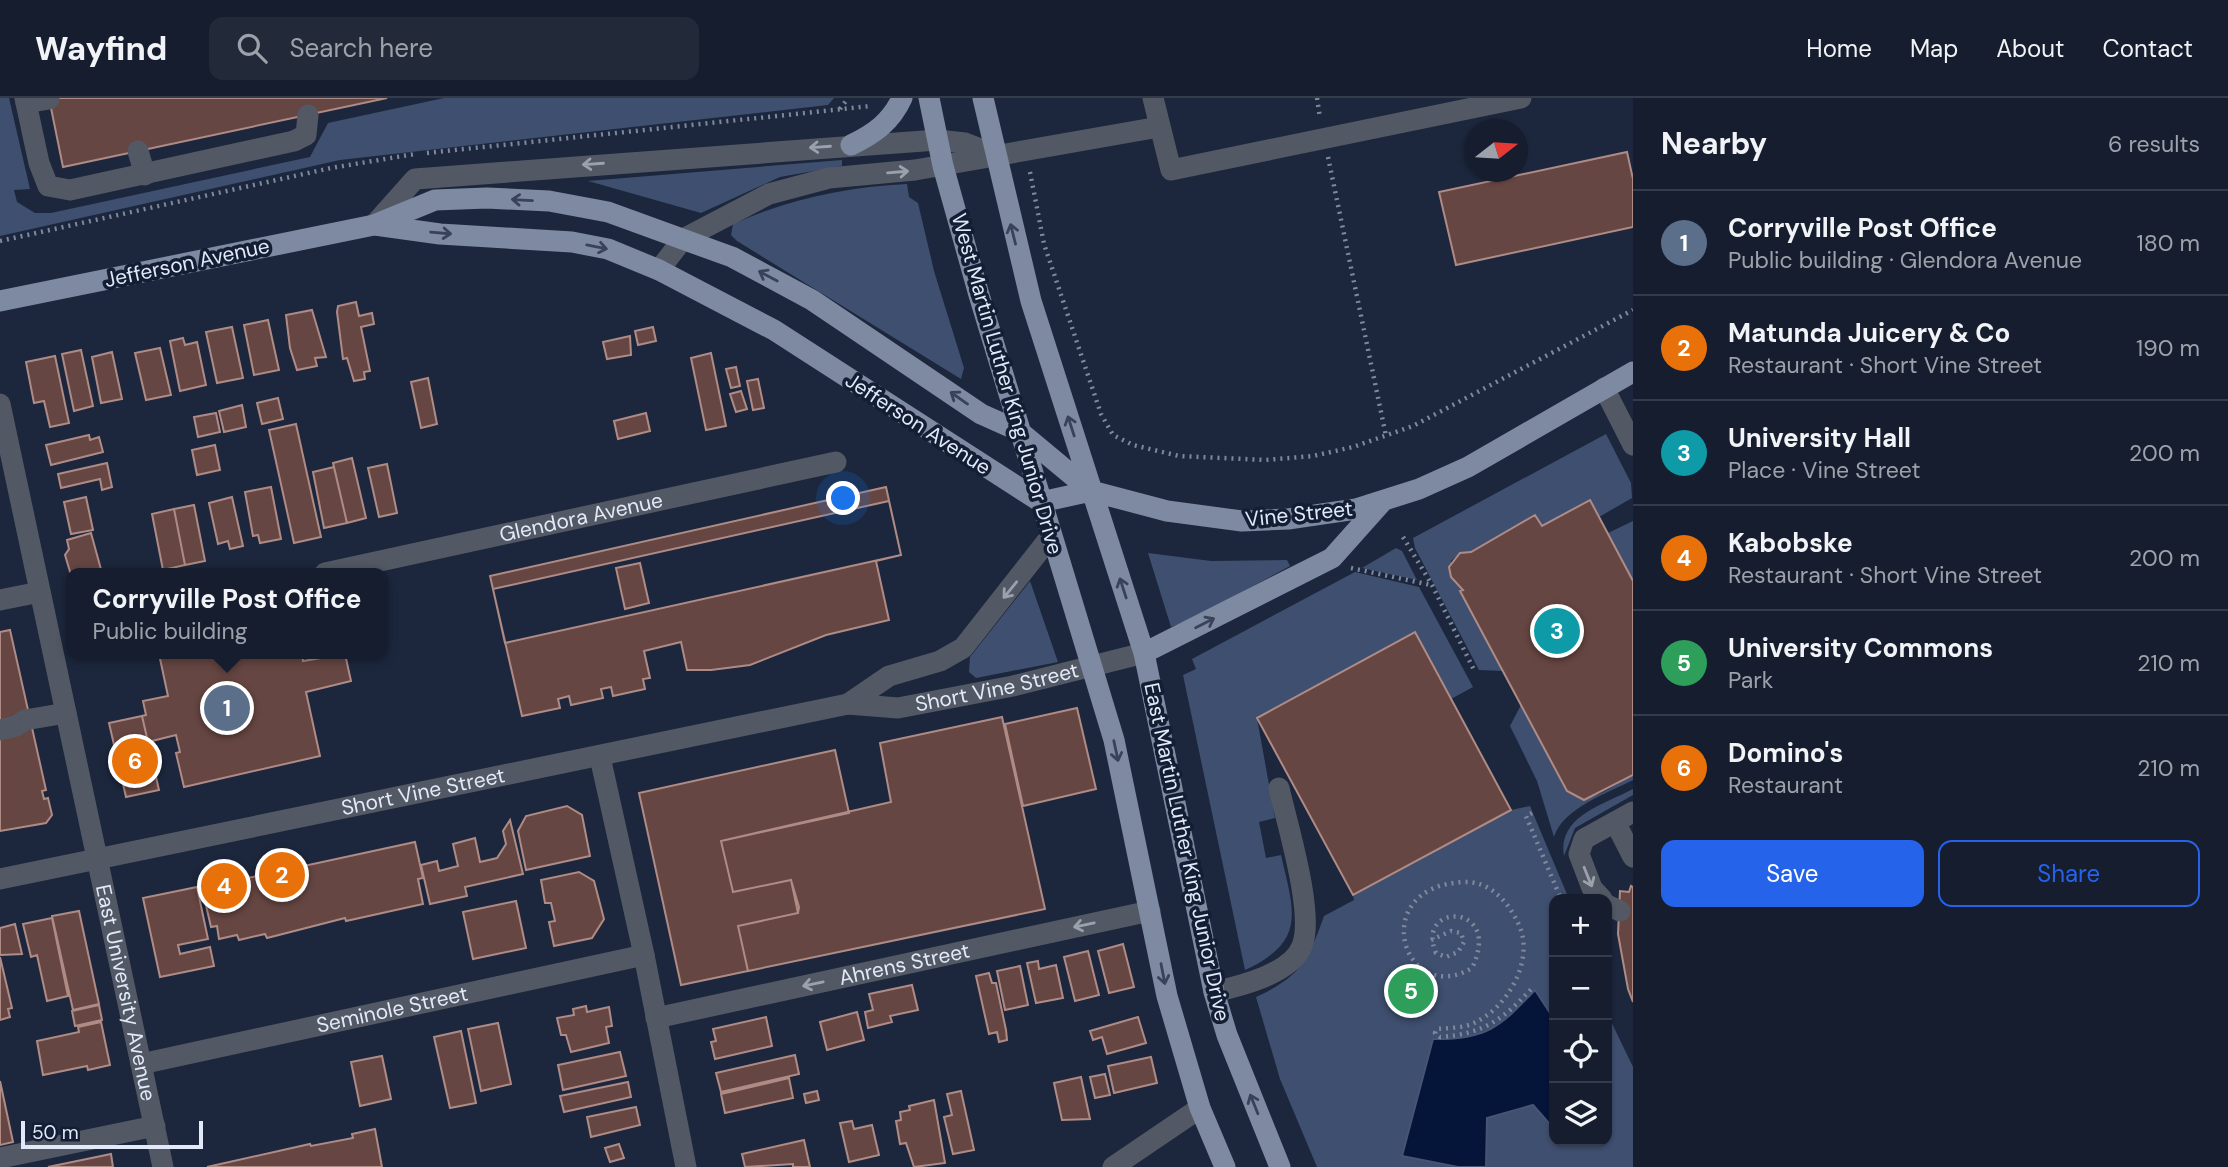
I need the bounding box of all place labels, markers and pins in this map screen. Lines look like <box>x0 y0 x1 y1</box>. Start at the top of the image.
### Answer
pin: 3 <box>1534 605 1580 657</box>
pin: 1 <box>204 682 250 734</box>
pin: 6 <box>112 735 158 787</box>
pin: 2 <box>259 849 305 901</box>
pin: 4 <box>201 860 247 912</box>
pin: 5 <box>1388 965 1434 1017</box>

